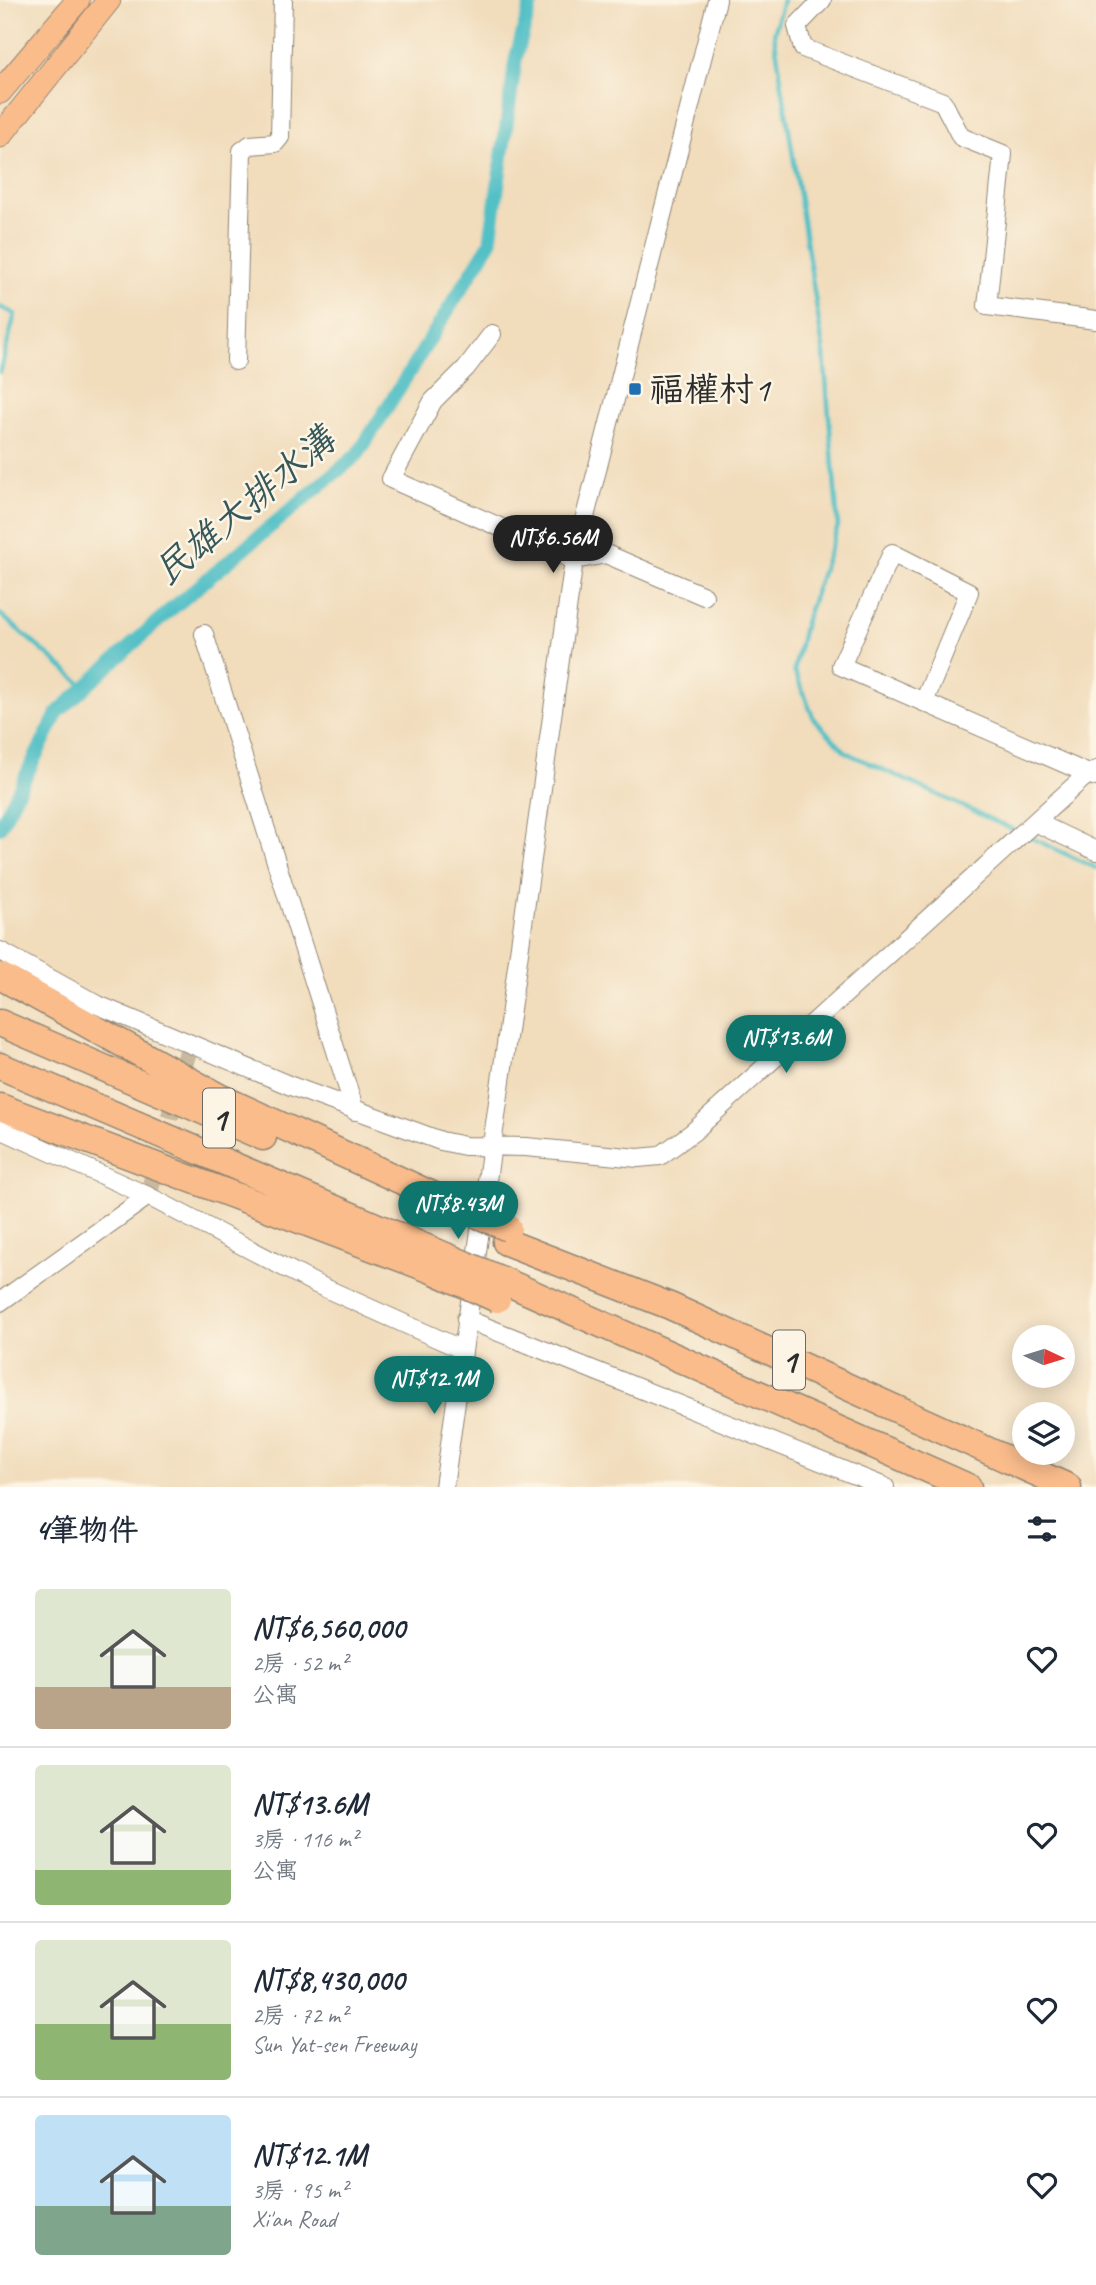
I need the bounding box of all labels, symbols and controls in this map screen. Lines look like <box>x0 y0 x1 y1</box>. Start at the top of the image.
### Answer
place label: 福權村1 <box>649 367 772 412</box>
marker: 福權村1 <box>627 381 643 397</box>
water label: 民雄大排水溝 <box>144 414 347 595</box>
pin: NT$6.56M <box>481 516 625 575</box>
text: NT$6.56M <box>509 523 597 552</box>
pin: NT$13.6M <box>714 1016 858 1075</box>
text: NT$13.6M <box>742 1023 830 1052</box>
road number: 1 <box>203 1088 235 1148</box>
pin: NT$8.43M <box>386 1182 530 1241</box>
text: NT$8.43M <box>414 1189 502 1218</box>
north arrow <box>1012 1325 1074 1388</box>
map controls <box>1012 1325 1075 1465</box>
road number: 1 <box>773 1330 805 1390</box>
pin: NT$12.1M <box>362 1356 506 1416</box>
text: NT$12.1M <box>390 1364 478 1393</box>
button: layers <box>1012 1402 1075 1465</box>
icon: filters <box>1023 1510 1061 1548</box>
text: 4筆物件 <box>35 1511 139 1549</box>
text: NT$6,560,000 <box>252 1609 405 1647</box>
icon: home <box>91 1617 175 1701</box>
icon: heart <box>1023 1640 1061 1678</box>
text: 2房 · 52 m² <box>252 1649 347 1678</box>
text: 公寓 <box>252 1680 298 1709</box>
text: NT$13.6M <box>252 1785 367 1823</box>
icon: home <box>91 1793 175 1877</box>
icon: heart <box>1023 1816 1061 1854</box>
text: 3房 · 116 m² <box>252 1825 358 1854</box>
text: 公寓 <box>252 1856 298 1885</box>
text: NT$8,430,000 <box>252 1961 404 1999</box>
icon: home <box>91 1968 175 2052</box>
icon: heart <box>1023 1991 1061 2029</box>
text: 2房 · 72 m² <box>252 2001 347 2030</box>
text: Sun Yat-sen Freeway <box>252 2030 416 2059</box>
text: NT$12.1M <box>252 2136 366 2174</box>
icon: home <box>91 2143 175 2227</box>
icon: heart <box>1023 2166 1061 2204</box>
text: 3房 · 95 m² <box>252 2176 347 2205</box>
text: Xi'an Road <box>252 2205 336 2234</box>

